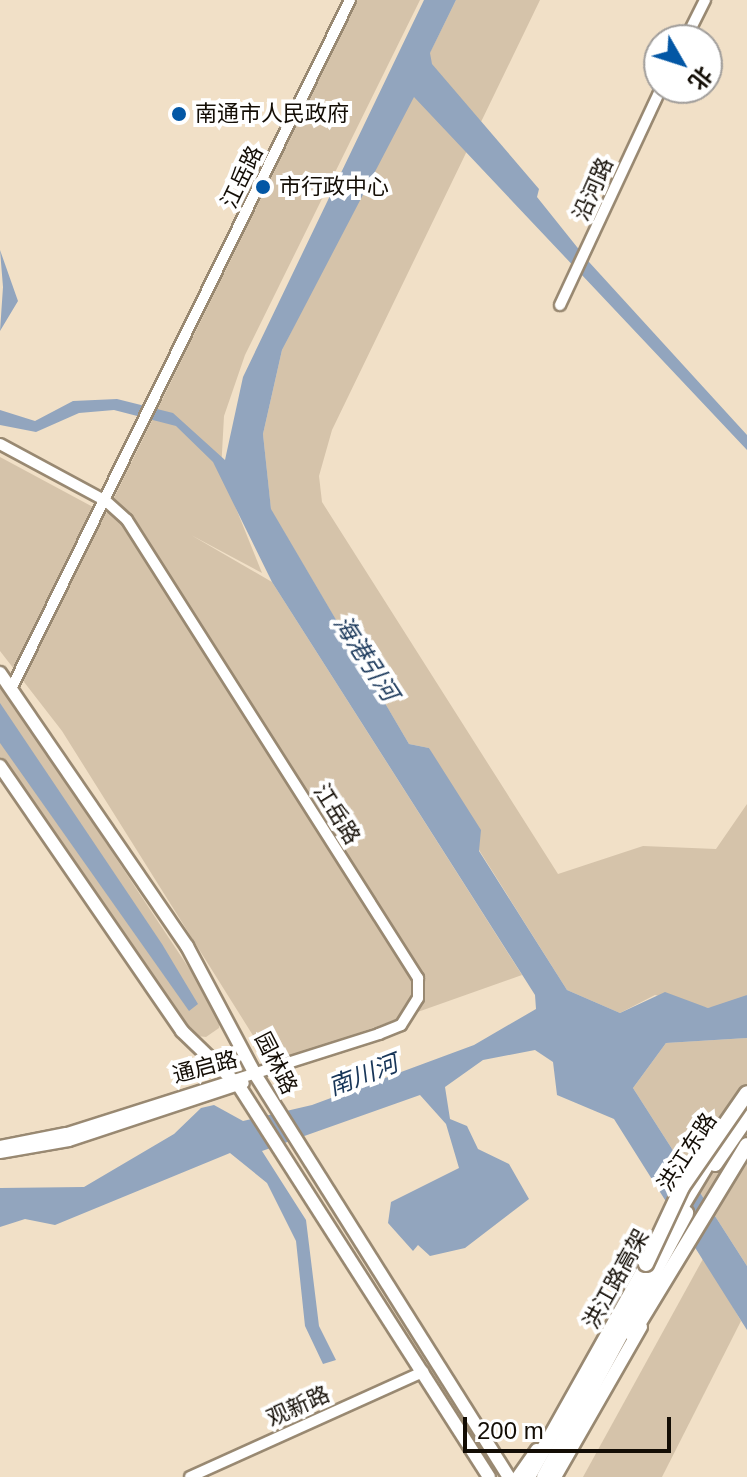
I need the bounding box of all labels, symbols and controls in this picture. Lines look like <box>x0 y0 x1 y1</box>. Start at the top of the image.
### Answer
north arrow <box>643 24 723 104</box>
text: 北 <box>684 62 717 95</box>
place label: 南通市人民政府 <box>195 101 349 127</box>
marker: 南通市人民政府 <box>170 105 188 123</box>
street label: 江岳路 <box>216 142 268 212</box>
street label: 沿河路 <box>568 153 618 225</box>
place label: 市行政中心 <box>279 174 389 200</box>
marker: 市行政中心 <box>254 178 272 196</box>
water label: 海港引河 <box>328 610 404 706</box>
street label: 江岳路 <box>308 779 366 849</box>
street label: 园林路 <box>249 1028 303 1098</box>
street label: 通启路 <box>170 1046 240 1088</box>
water label: 南川河 <box>324 1049 402 1101</box>
street label: 洪江东路 <box>652 1108 722 1196</box>
street label: 洪江路高架 <box>578 1224 654 1334</box>
street label: 观新路 <box>262 1381 334 1431</box>
scale bar <box>467 1401 675 1451</box>
text: 200 m <box>477 1417 544 1444</box>

